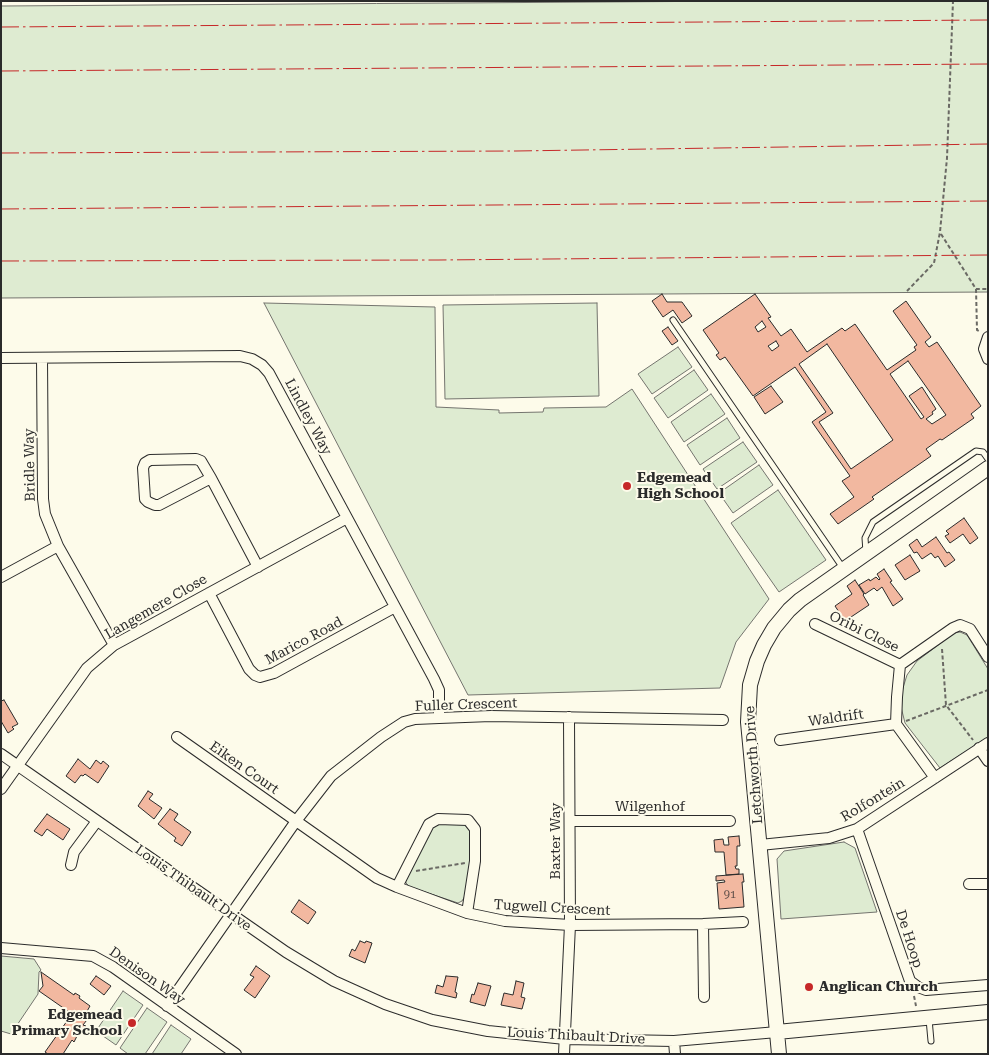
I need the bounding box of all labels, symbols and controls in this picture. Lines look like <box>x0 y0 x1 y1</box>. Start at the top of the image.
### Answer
street label: Lindley Way <box>281 376 335 458</box>
street label: Bridle Way <box>21 428 39 502</box>
place label: Edgemead High School <box>637 470 724 502</box>
marker: Edgemead High School <box>621 480 633 492</box>
street label: Langemere Close <box>102 571 210 643</box>
street label: Oribi Close <box>826 608 902 656</box>
street label: Marico Road <box>262 614 346 668</box>
street label: Fuller Crescent <box>414 695 518 715</box>
street label: Letchworth Drive <box>741 705 767 825</box>
street label: Waldrift <box>807 706 865 730</box>
street label: Eiken Court <box>206 738 282 798</box>
street label: Rolfontein <box>838 774 908 826</box>
street label: Wilgenhof <box>615 799 685 815</box>
street label: Baxter Way <box>548 803 564 879</box>
street label: Louis Thibault Drive <box>131 841 255 935</box>
house number: 91 <box>724 888 736 902</box>
street label: Tugwell Crescent <box>493 897 611 919</box>
street label: De Hoop <box>892 908 926 970</box>
street label: Denison Way <box>106 944 188 1008</box>
place label: Anglican Church <box>819 979 938 995</box>
marker: Anglican Church <box>803 981 815 993</box>
place label: Edgemead Primary School <box>12 1007 122 1040</box>
marker: Edgemead Primary School <box>126 1017 138 1029</box>
street label: Louis Thibault Drive <box>506 1024 646 1048</box>

